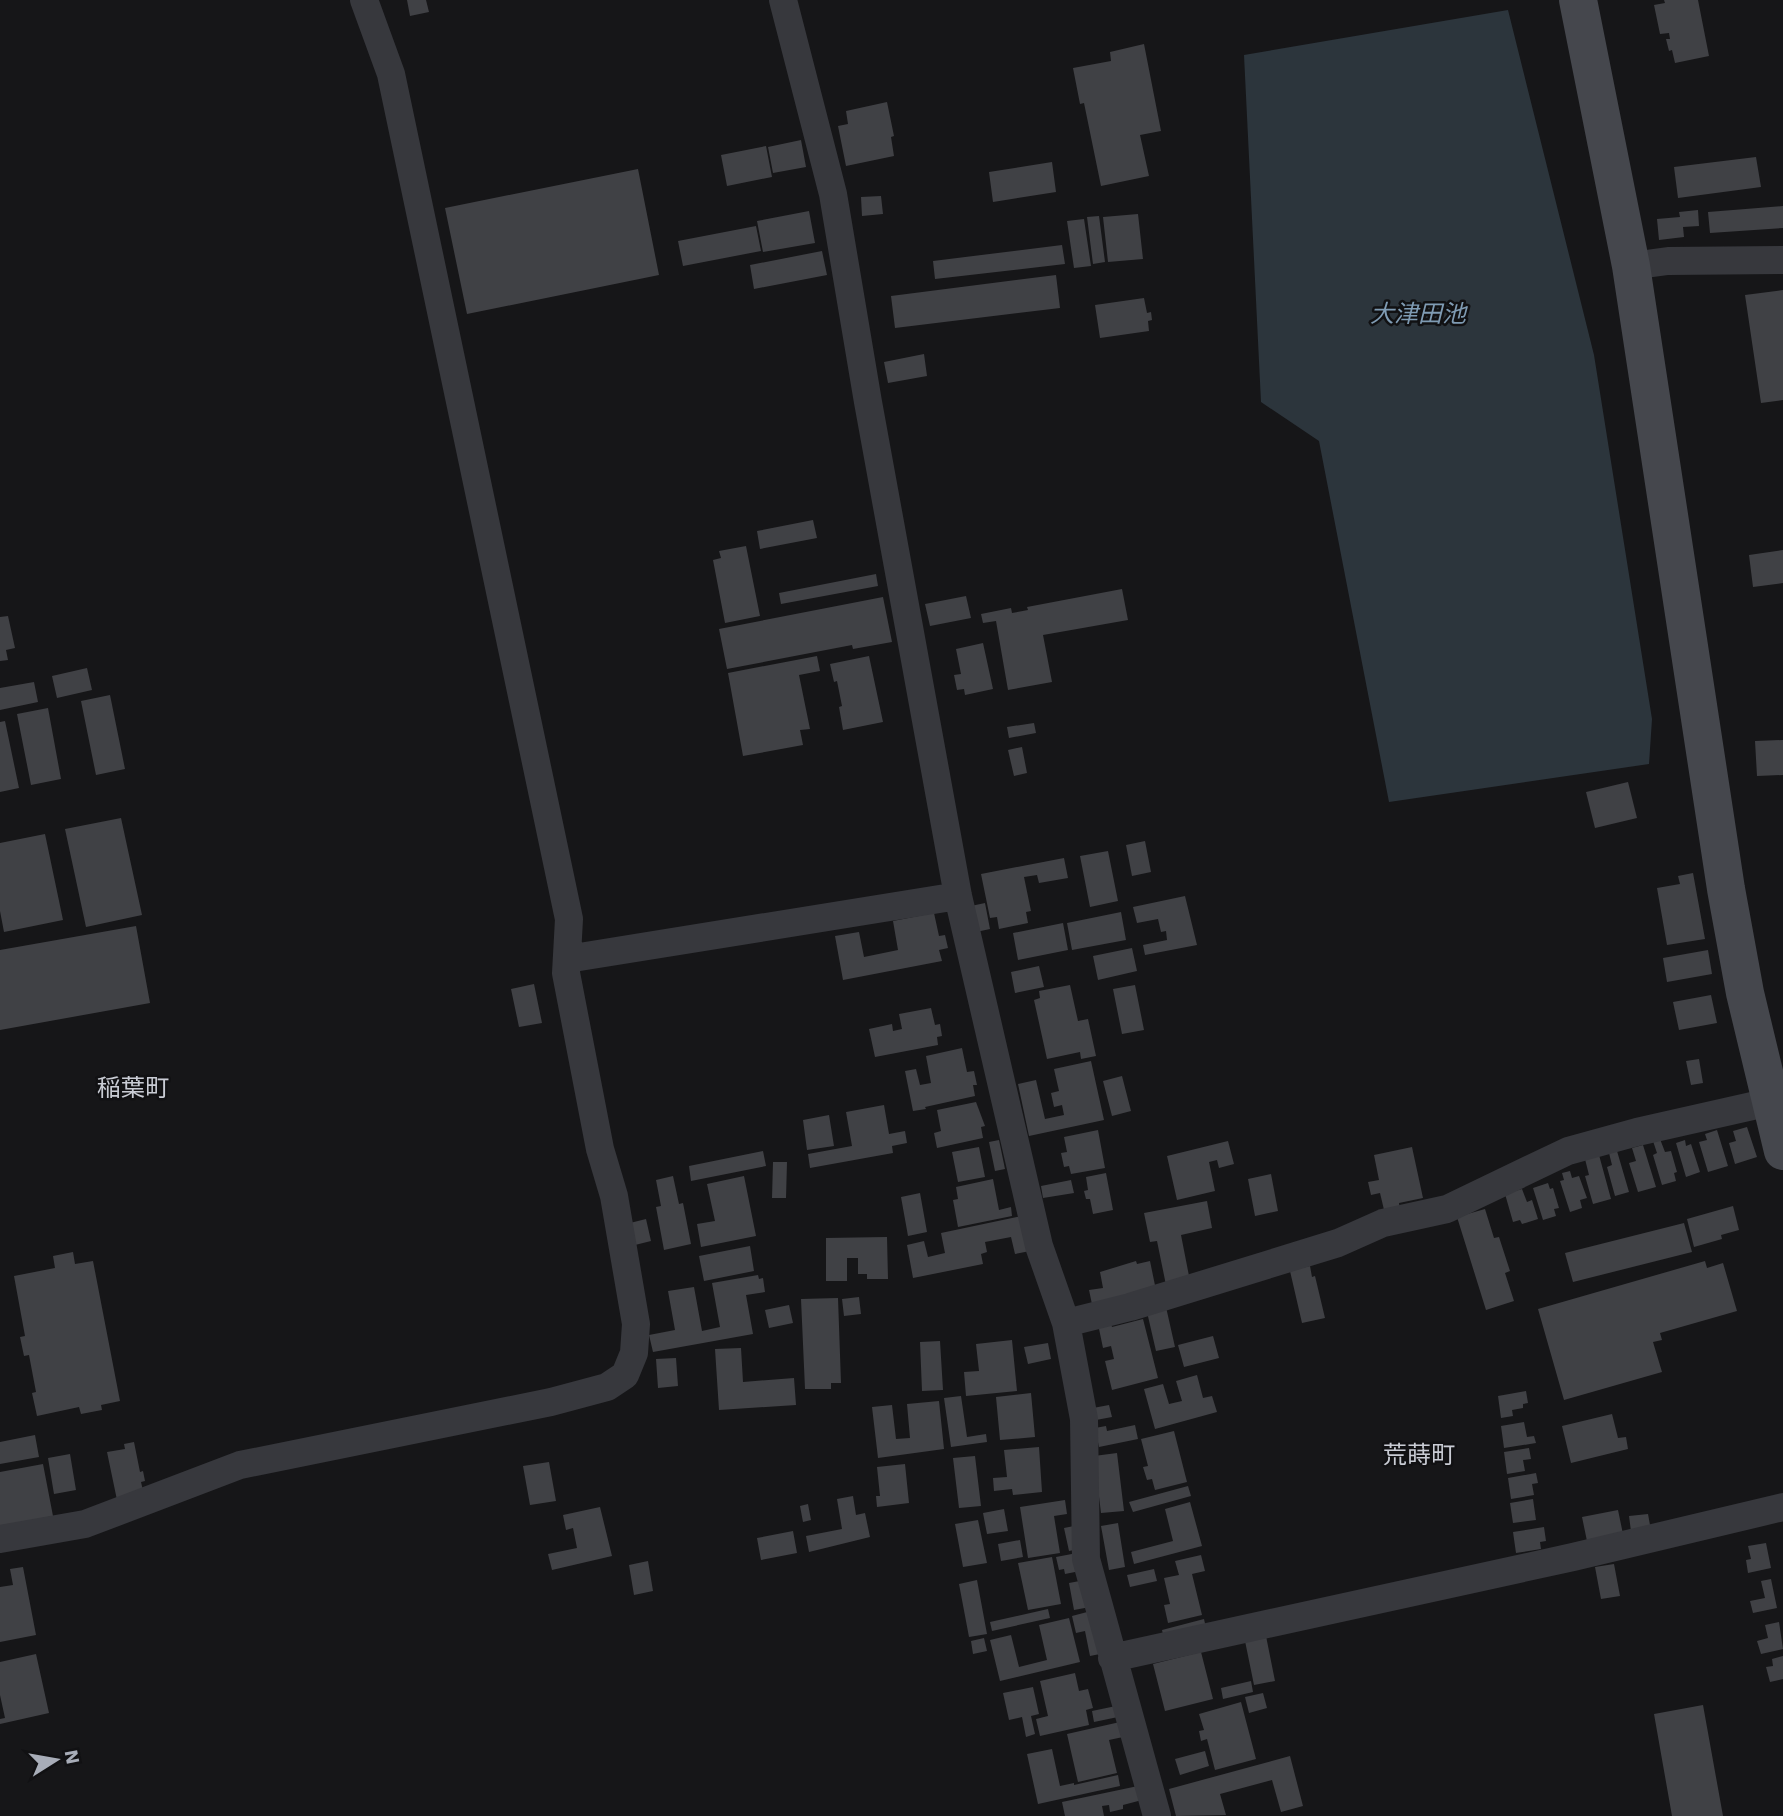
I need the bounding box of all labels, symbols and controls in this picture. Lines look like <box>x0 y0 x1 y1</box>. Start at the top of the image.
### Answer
water label: 大津田池 <box>1370 300 1468 328</box>
district label: 稲葉町 <box>97 1074 169 1102</box>
district label: 荒蒔町 <box>1383 1441 1455 1469</box>
north arrow <box>21 1725 91 1795</box>
text: N <box>60 1748 85 1766</box>

